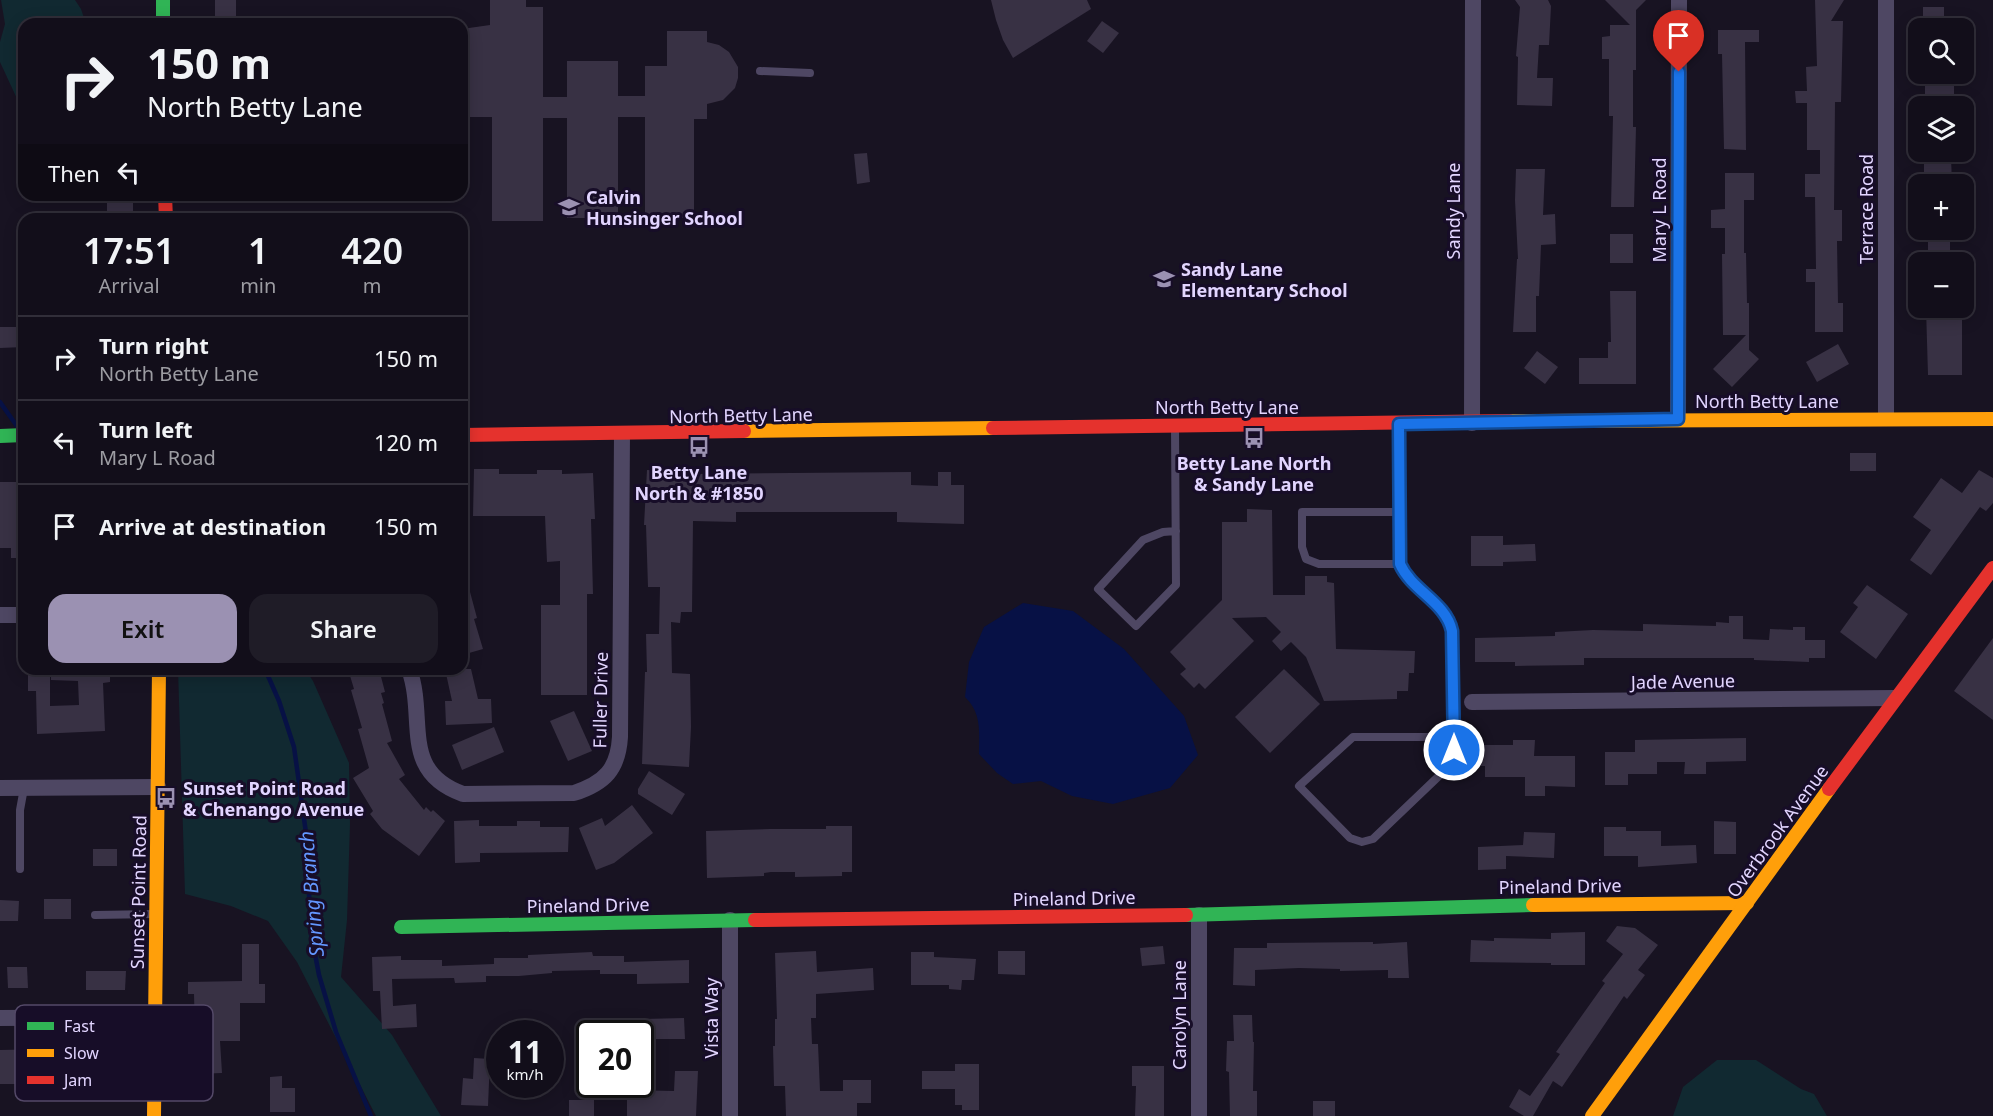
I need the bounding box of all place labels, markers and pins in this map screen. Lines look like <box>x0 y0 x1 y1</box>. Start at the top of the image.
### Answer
pin <box>1653 10 1704 72</box>
place label: Calvin Hunsinger School <box>586 185 743 230</box>
school or university icon: Calvin Hunsinger School <box>557 195 581 219</box>
place label: Sandy Lane Elementary School <box>1181 257 1348 302</box>
school or university icon: Sandy Lane Elementary School <box>1152 267 1176 291</box>
bus stop icon: Betty Lane North & Sandy Lane <box>1242 426 1266 450</box>
bus stop icon: Betty Lane North & #1850 <box>687 435 711 459</box>
place label: Betty Lane North & Sandy Lane <box>1177 451 1331 496</box>
place label: Betty Lane North & #1850 <box>634 460 764 505</box>
place label: Sunset Point Road & Chenango Avenue <box>183 776 364 821</box>
bus stop icon: Sunset Point Road & Chenango Avenue <box>154 786 178 810</box>

